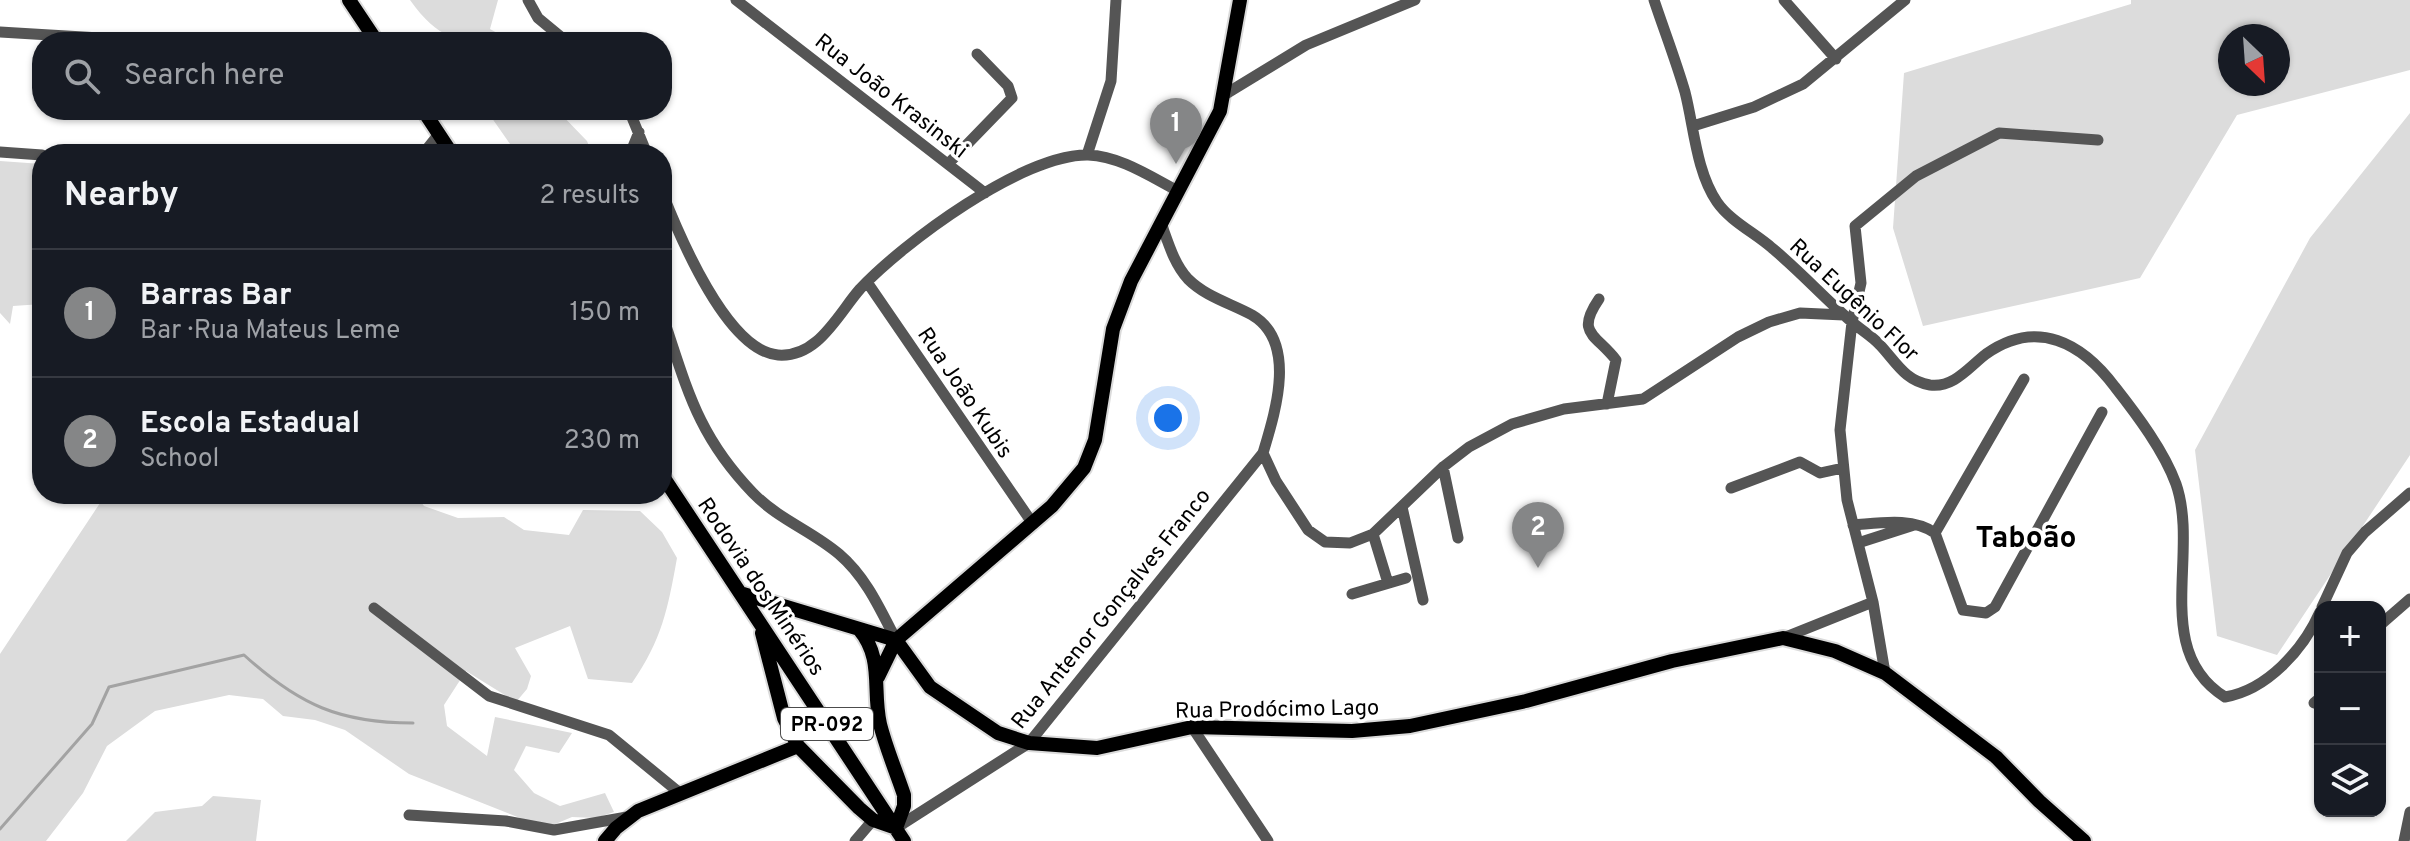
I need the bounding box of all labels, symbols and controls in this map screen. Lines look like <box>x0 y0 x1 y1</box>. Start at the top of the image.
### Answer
north arrow <box>2218 24 2290 96</box>
street label: Rua João Krasinski <box>808 29 972 165</box>
search box <box>32 32 672 120</box>
icon: search <box>60 54 104 98</box>
text: Search here <box>124 58 284 95</box>
pin: 1 <box>1150 98 1202 164</box>
text: Nearby <box>64 175 179 218</box>
text: 2 results <box>540 180 640 213</box>
street label: Rua Eugênio Flor <box>1783 234 1924 368</box>
text: Barras Bar <box>140 278 291 315</box>
text: 1 <box>85 297 95 330</box>
text: 150 m <box>569 297 640 330</box>
text: Bar · Rua Mateus Leme <box>140 315 400 348</box>
street label: Rua João Kubis <box>910 323 1018 464</box>
your location <box>1148 398 1188 438</box>
text: Escola Estadual <box>140 406 360 443</box>
text: 2 <box>82 425 98 458</box>
text: 230 m <box>564 425 640 458</box>
text: School <box>140 443 219 476</box>
street label: Rua Antenor Gonçalves Franco <box>1007 484 1217 735</box>
street label: Rodovia dos Minérios <box>690 493 830 682</box>
pin: 2 <box>1512 502 1564 568</box>
district label: Taboão <box>1975 521 2077 558</box>
map controls <box>2314 601 2386 817</box>
button: + <box>2314 601 2386 673</box>
button: − <box>2314 673 2386 745</box>
street label: Rua Prodócimo Lago <box>1175 695 1379 726</box>
road number: PR-092 <box>781 708 873 740</box>
button: layers <box>2314 745 2386 817</box>

